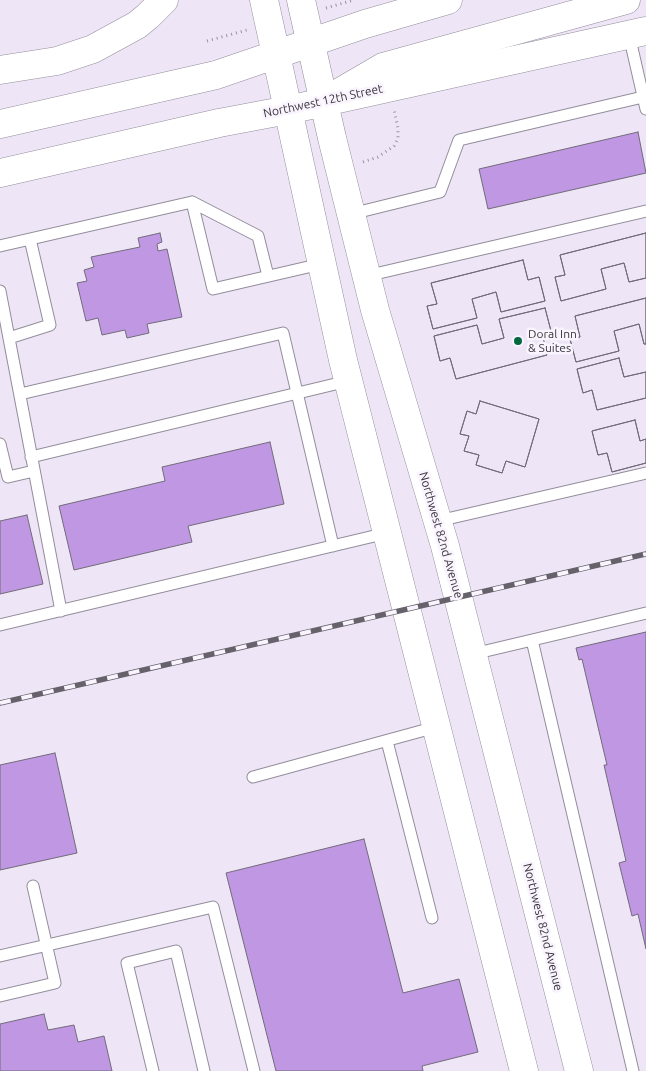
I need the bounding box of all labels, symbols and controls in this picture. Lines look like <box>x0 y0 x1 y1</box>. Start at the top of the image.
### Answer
street label: Northwest 12th Street <box>262 81 384 121</box>
place label: Doral Inn & Suites <box>528 327 577 355</box>
marker: Doral Inn & Suites <box>512 335 524 347</box>
street label: Northwest 82nd Avenue <box>416 470 466 600</box>
street label: Northwest 82nd Avenue <box>520 862 566 992</box>

